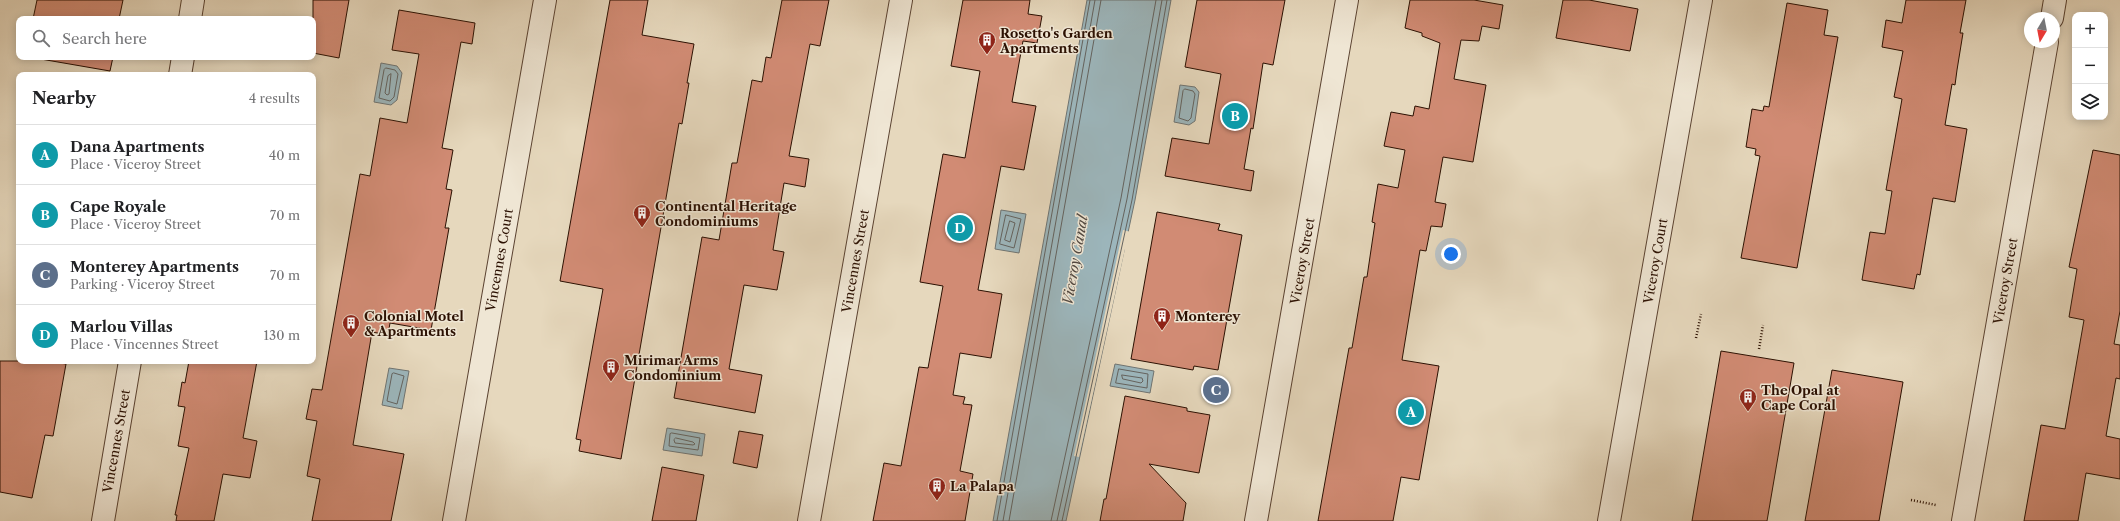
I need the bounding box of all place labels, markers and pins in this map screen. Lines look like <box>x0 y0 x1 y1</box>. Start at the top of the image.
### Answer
place label: Rosetto's Garden Apartments <box>999 25 1113 56</box>
building icon: Rosetto's Garden Apartments <box>977 30 997 55</box>
pin: B <box>1222 101 1248 131</box>
place label: Continental Heritage Condominiums <box>655 198 797 229</box>
building icon: Continental Heritage Condominiums <box>632 203 652 228</box>
pin: D <box>947 213 973 243</box>
building icon: Monterey <box>1152 306 1172 331</box>
place label: Colonial Motel & Apartments <box>364 308 464 339</box>
place label: Monterey <box>1175 308 1241 324</box>
building icon: Colonial Motel & Apartments <box>341 313 361 338</box>
place label: Mirimar Arms Condominium <box>624 352 721 383</box>
building icon: Mirimar Arms Condominium <box>601 357 621 382</box>
pin: C <box>1203 375 1229 405</box>
place label: The Opal at Cape Coral <box>1761 382 1840 413</box>
building icon: The Opal at Cape Coral <box>1738 387 1758 412</box>
pin: A <box>1398 397 1424 427</box>
building icon: La Palapa <box>927 476 947 501</box>
place label: La Palapa <box>950 478 1015 494</box>

